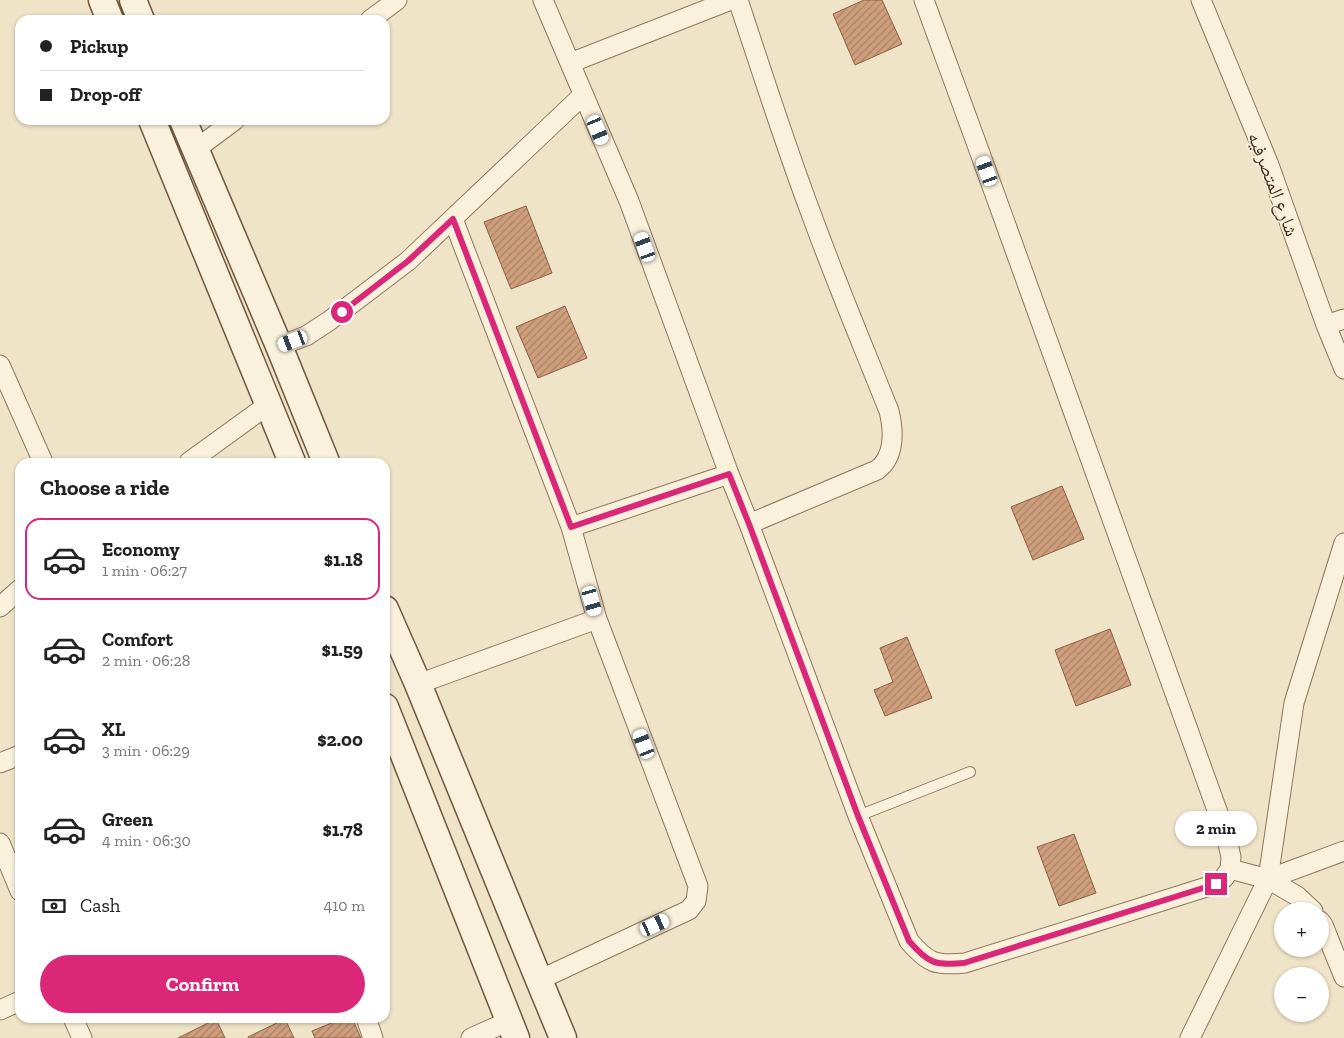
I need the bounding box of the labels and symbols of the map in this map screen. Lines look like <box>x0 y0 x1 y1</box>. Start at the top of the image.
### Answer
car <box>585 113 610 147</box>
street label: شارع المتصرفيه <box>1243 129 1304 239</box>
car <box>974 154 999 188</box>
car <box>632 230 657 264</box>
route start <box>331 301 353 323</box>
car <box>276 329 309 353</box>
car <box>580 585 603 617</box>
car <box>631 727 656 761</box>
callout: 2 min <box>1175 812 1257 846</box>
route end <box>1205 873 1227 895</box>
car <box>638 912 671 938</box>

